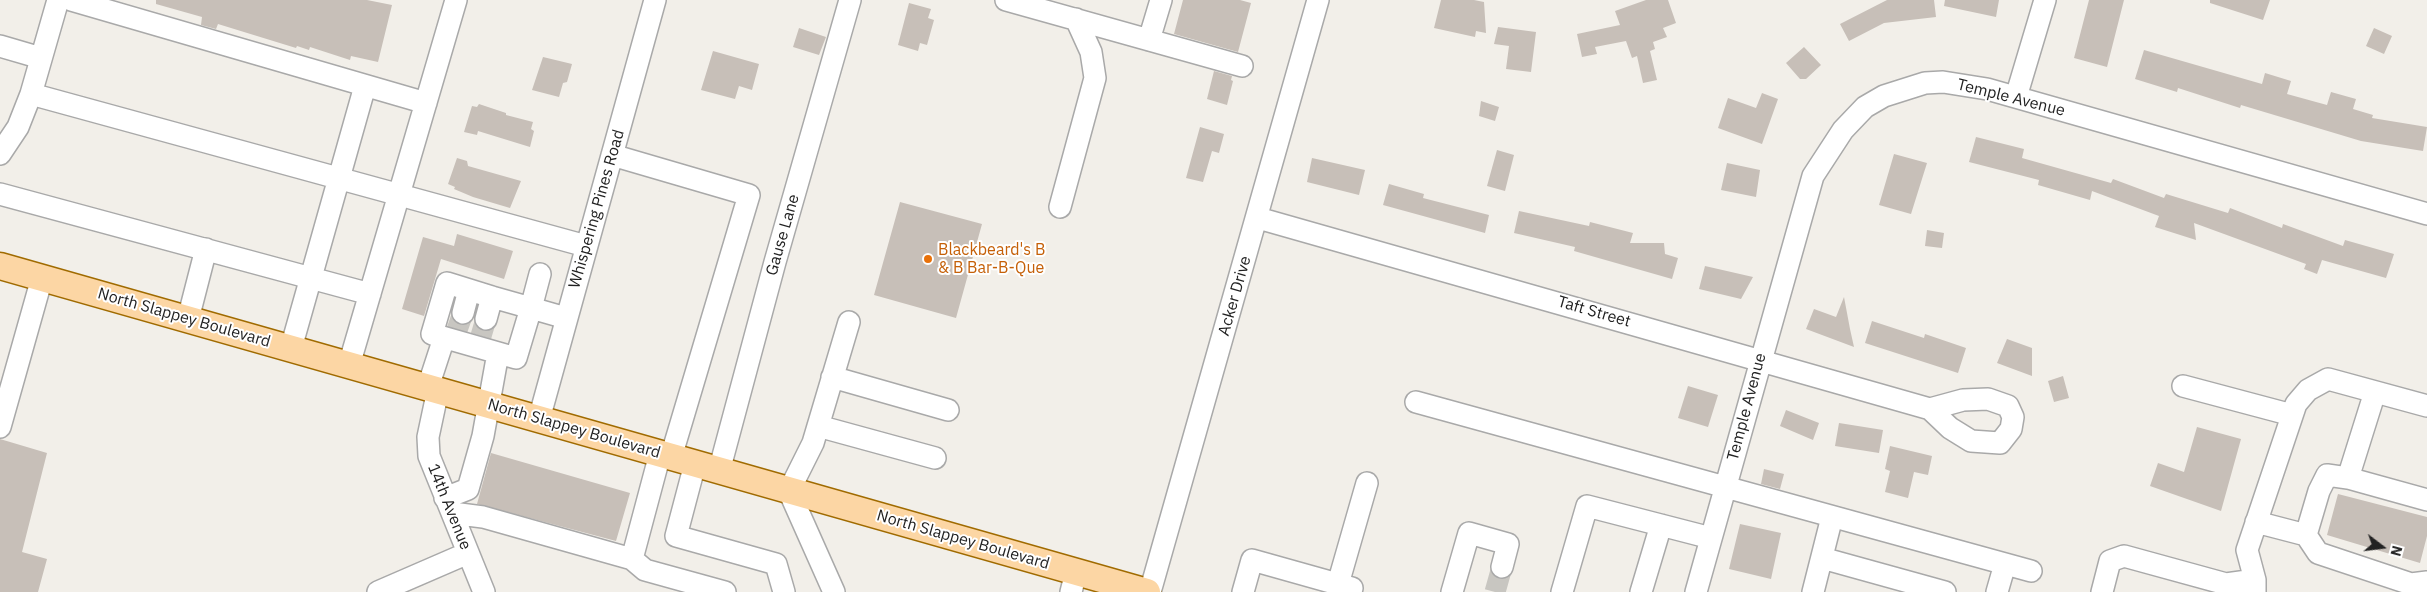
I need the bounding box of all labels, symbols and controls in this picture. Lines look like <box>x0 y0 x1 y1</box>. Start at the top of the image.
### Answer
street label: Temple Avenue <box>1955 75 2067 121</box>
street label: Whispering Pines Road <box>565 127 629 291</box>
street label: Gause Lane <box>762 192 804 278</box>
place label: Blackbeard's B & B Bar-B-Que <box>938 240 1045 278</box>
marker: Blackbeard's B & B Bar-B-Que <box>922 253 934 265</box>
street label: Acker Drive <box>1214 254 1256 338</box>
street label: North Slappey Boulevard <box>95 284 273 352</box>
street label: Taft Street <box>1555 292 1633 332</box>
street label: Temple Avenue <box>1723 351 1771 463</box>
street label: North Slappey Boulevard <box>485 395 663 463</box>
street label: 14th Avenue <box>423 461 475 553</box>
street label: North Slappey Boulevard <box>874 506 1052 574</box>
north arrow <box>2357 522 2407 572</box>
text: N <box>2386 544 2406 558</box>

